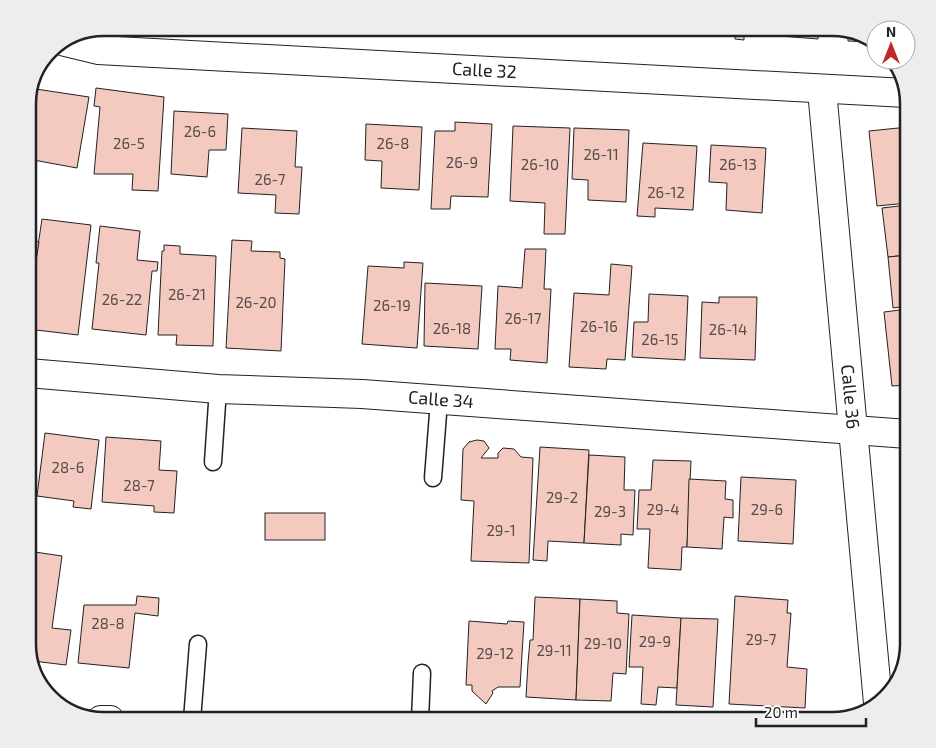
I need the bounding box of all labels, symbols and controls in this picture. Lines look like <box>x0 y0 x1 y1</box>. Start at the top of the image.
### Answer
north arrow <box>866 20 916 70</box>
text: N <box>886 23 896 40</box>
street label: Calle 32 <box>452 57 517 82</box>
house number: 26-6 <box>184 122 216 140</box>
house number: 26-5 <box>113 134 145 152</box>
house number: 26-8 <box>377 134 409 152</box>
house number: 26-11 <box>583 145 619 163</box>
house number: 26-9 <box>446 153 478 171</box>
house number: 26-10 <box>521 155 559 173</box>
house number: 26-13 <box>719 155 757 173</box>
house number: 26-7 <box>255 170 286 188</box>
house number: 26-12 <box>647 183 685 201</box>
house number: 26-21 <box>168 285 206 303</box>
house number: 26-22 <box>102 290 142 308</box>
house number: 26-20 <box>235 293 277 311</box>
house number: 26-19 <box>373 296 411 314</box>
house number: 26-17 <box>505 309 542 327</box>
house number: 26-16 <box>580 317 618 335</box>
house number: 26-18 <box>433 319 471 337</box>
house number: 26-14 <box>709 320 747 338</box>
house number: 26-15 <box>641 330 679 348</box>
street label: Calle 36 <box>837 363 865 430</box>
street label: Calle 34 <box>408 385 475 412</box>
house number: 28-6 <box>52 458 84 476</box>
house number: 28-7 <box>123 476 155 494</box>
house number: 29-2 <box>546 488 578 506</box>
house number: 29-4 <box>647 500 679 518</box>
house number: 29-6 <box>751 500 783 518</box>
house number: 29-3 <box>594 502 626 520</box>
house number: 29-1 <box>486 521 516 539</box>
house number: 28-8 <box>91 614 125 632</box>
house number: 29-7 <box>746 630 777 648</box>
house number: 29-9 <box>639 632 671 650</box>
house number: 29-10 <box>584 634 622 652</box>
house number: 29-11 <box>536 641 572 659</box>
house number: 29-12 <box>476 644 514 662</box>
scale bar <box>756 696 866 728</box>
text: 20 m <box>764 703 798 721</box>

